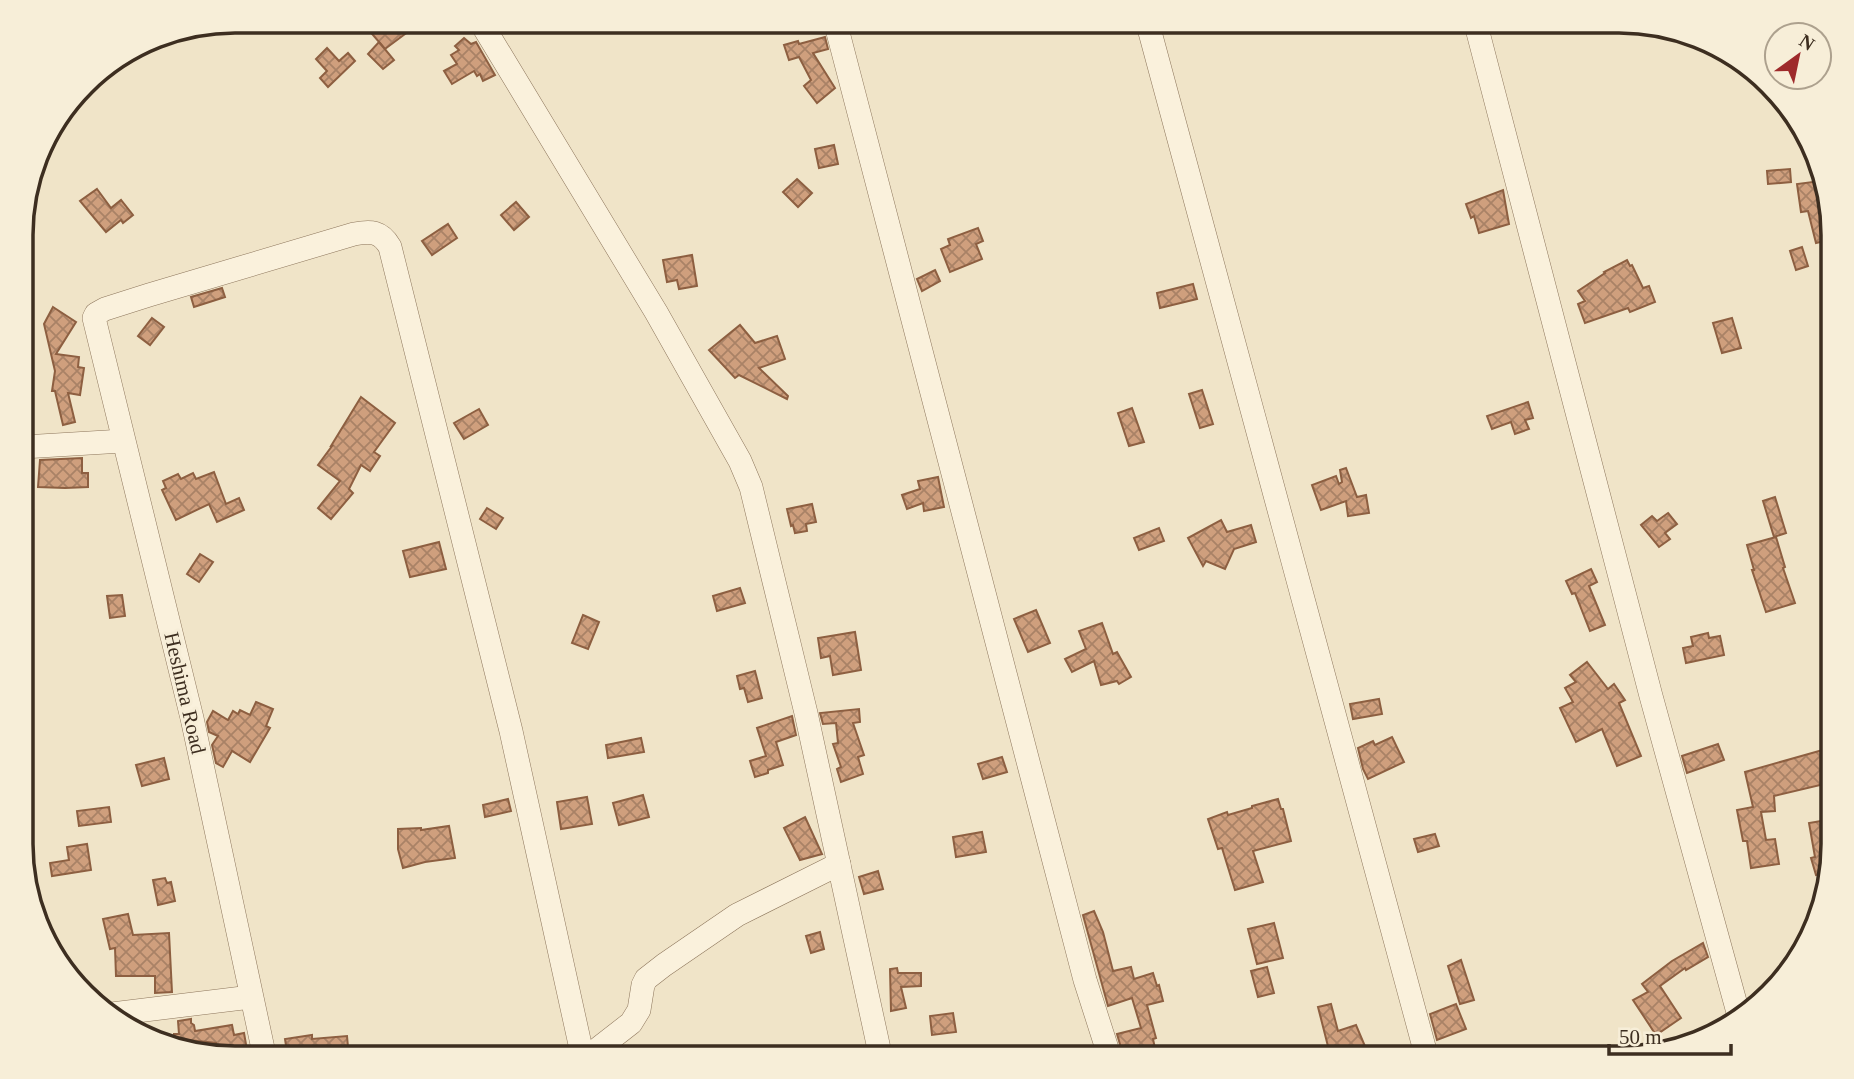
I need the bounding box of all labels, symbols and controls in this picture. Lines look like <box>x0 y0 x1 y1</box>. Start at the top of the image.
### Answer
north arrow <box>1763 21 1833 91</box>
text: N <box>1796 30 1819 55</box>
street label: Heshima Road <box>159 630 211 757</box>
scale bar <box>1609 1012 1731 1056</box>
text: 50 m <box>1619 1025 1662 1049</box>

